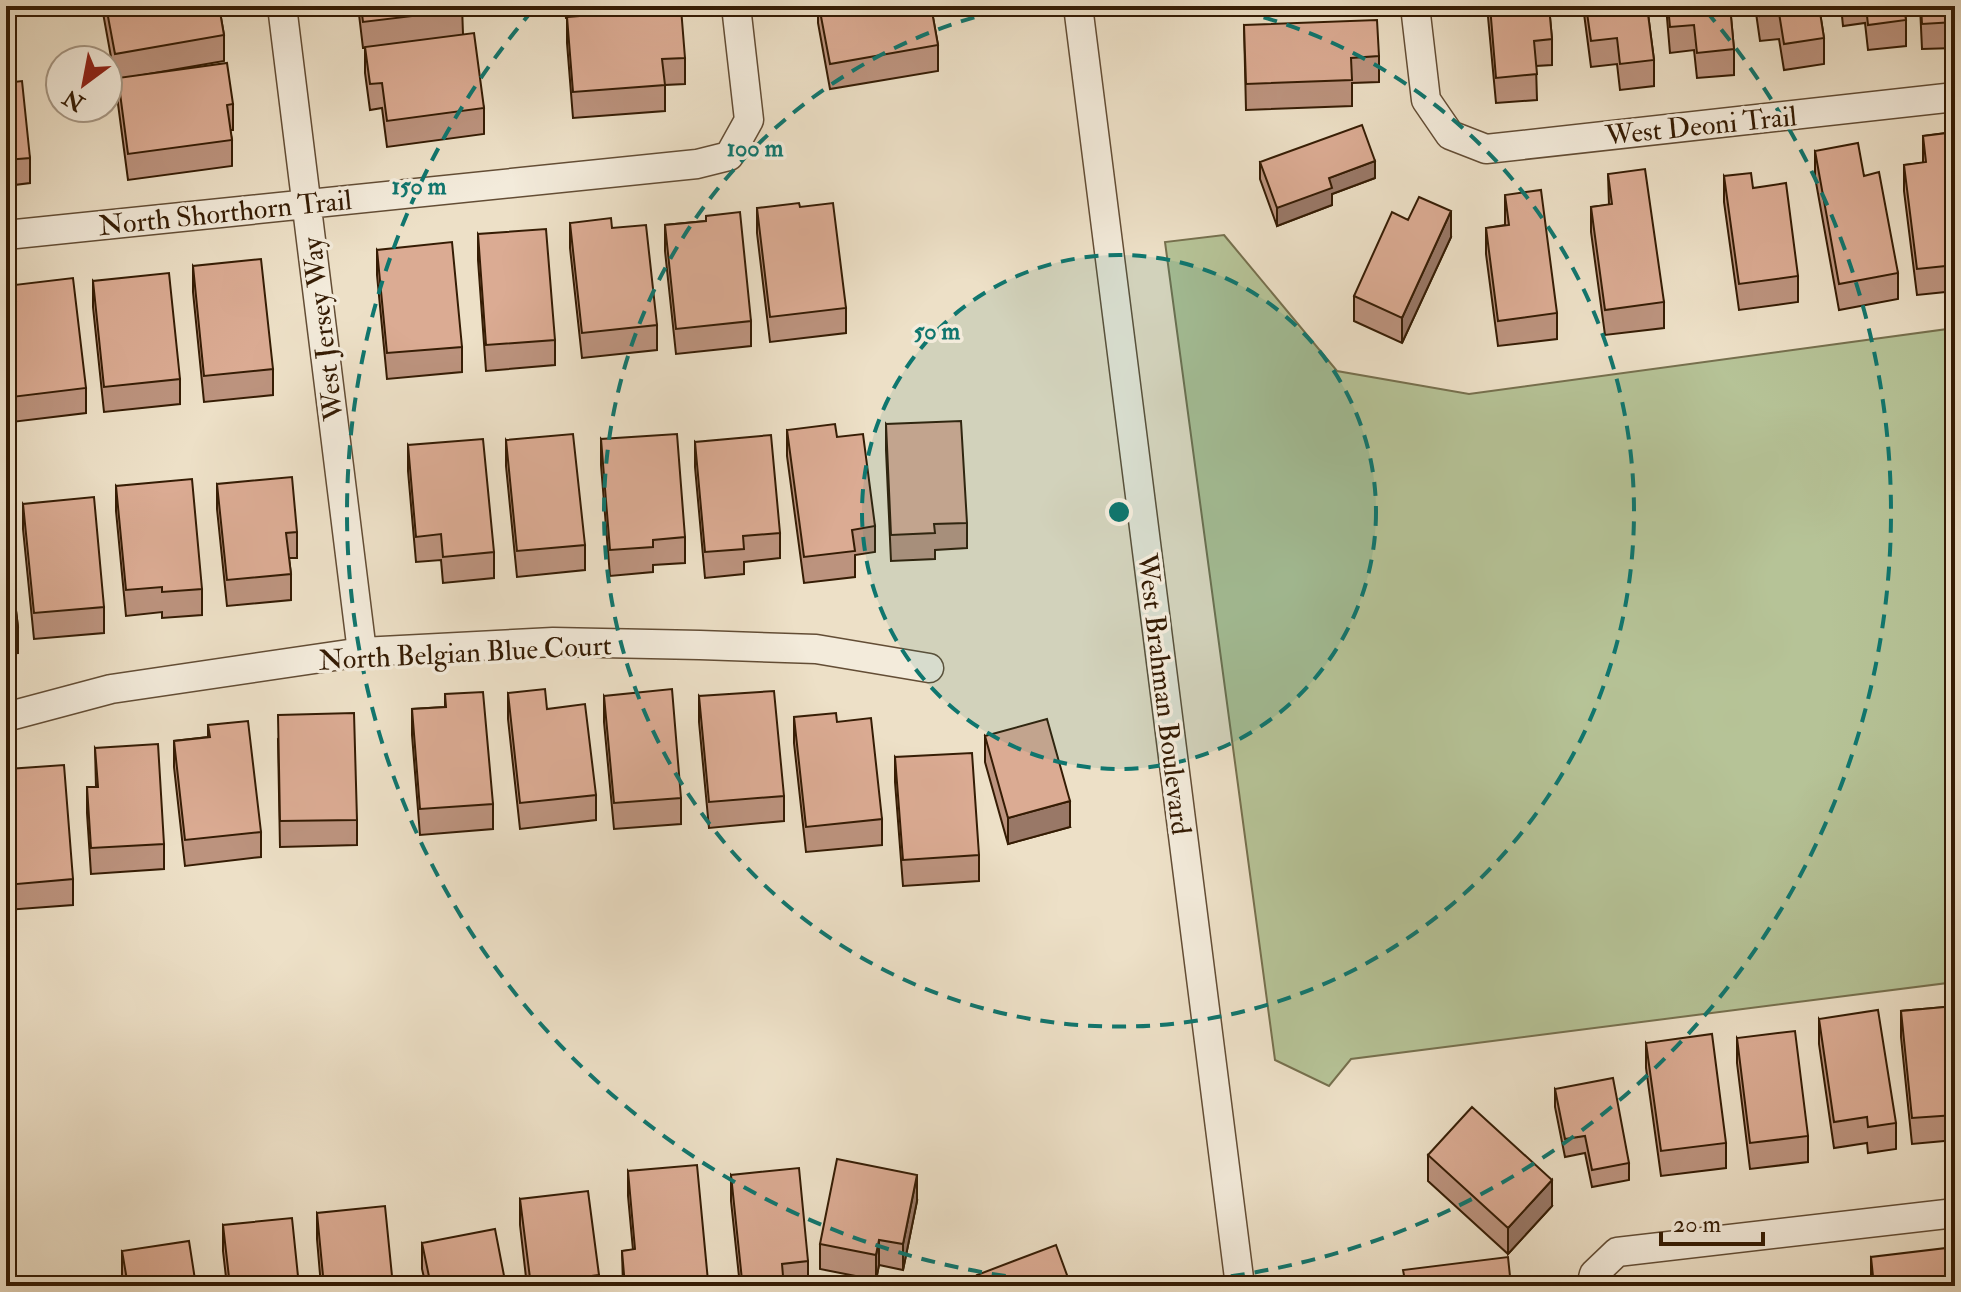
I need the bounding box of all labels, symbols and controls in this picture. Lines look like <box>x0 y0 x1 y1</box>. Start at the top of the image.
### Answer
north arrow <box>44 44 124 124</box>
text: N <box>58 83 91 118</box>
street label: West Deoni Trail <box>1603 99 1799 154</box>
text: 100 m <box>727 133 784 164</box>
text: 150 m <box>392 171 447 202</box>
street label: North Shorthorn Trail <box>97 183 354 244</box>
street label: West Jersey Way <box>295 235 352 423</box>
text: 50 m <box>914 316 961 347</box>
centre of rings <box>1105 498 1133 526</box>
street label: West Brahman Boulevard <box>1129 550 1198 837</box>
street label: North Belgian Blue Court <box>318 628 613 679</box>
scale bar <box>1661 1196 1763 1246</box>
text: 20 m <box>1673 1209 1722 1240</box>

